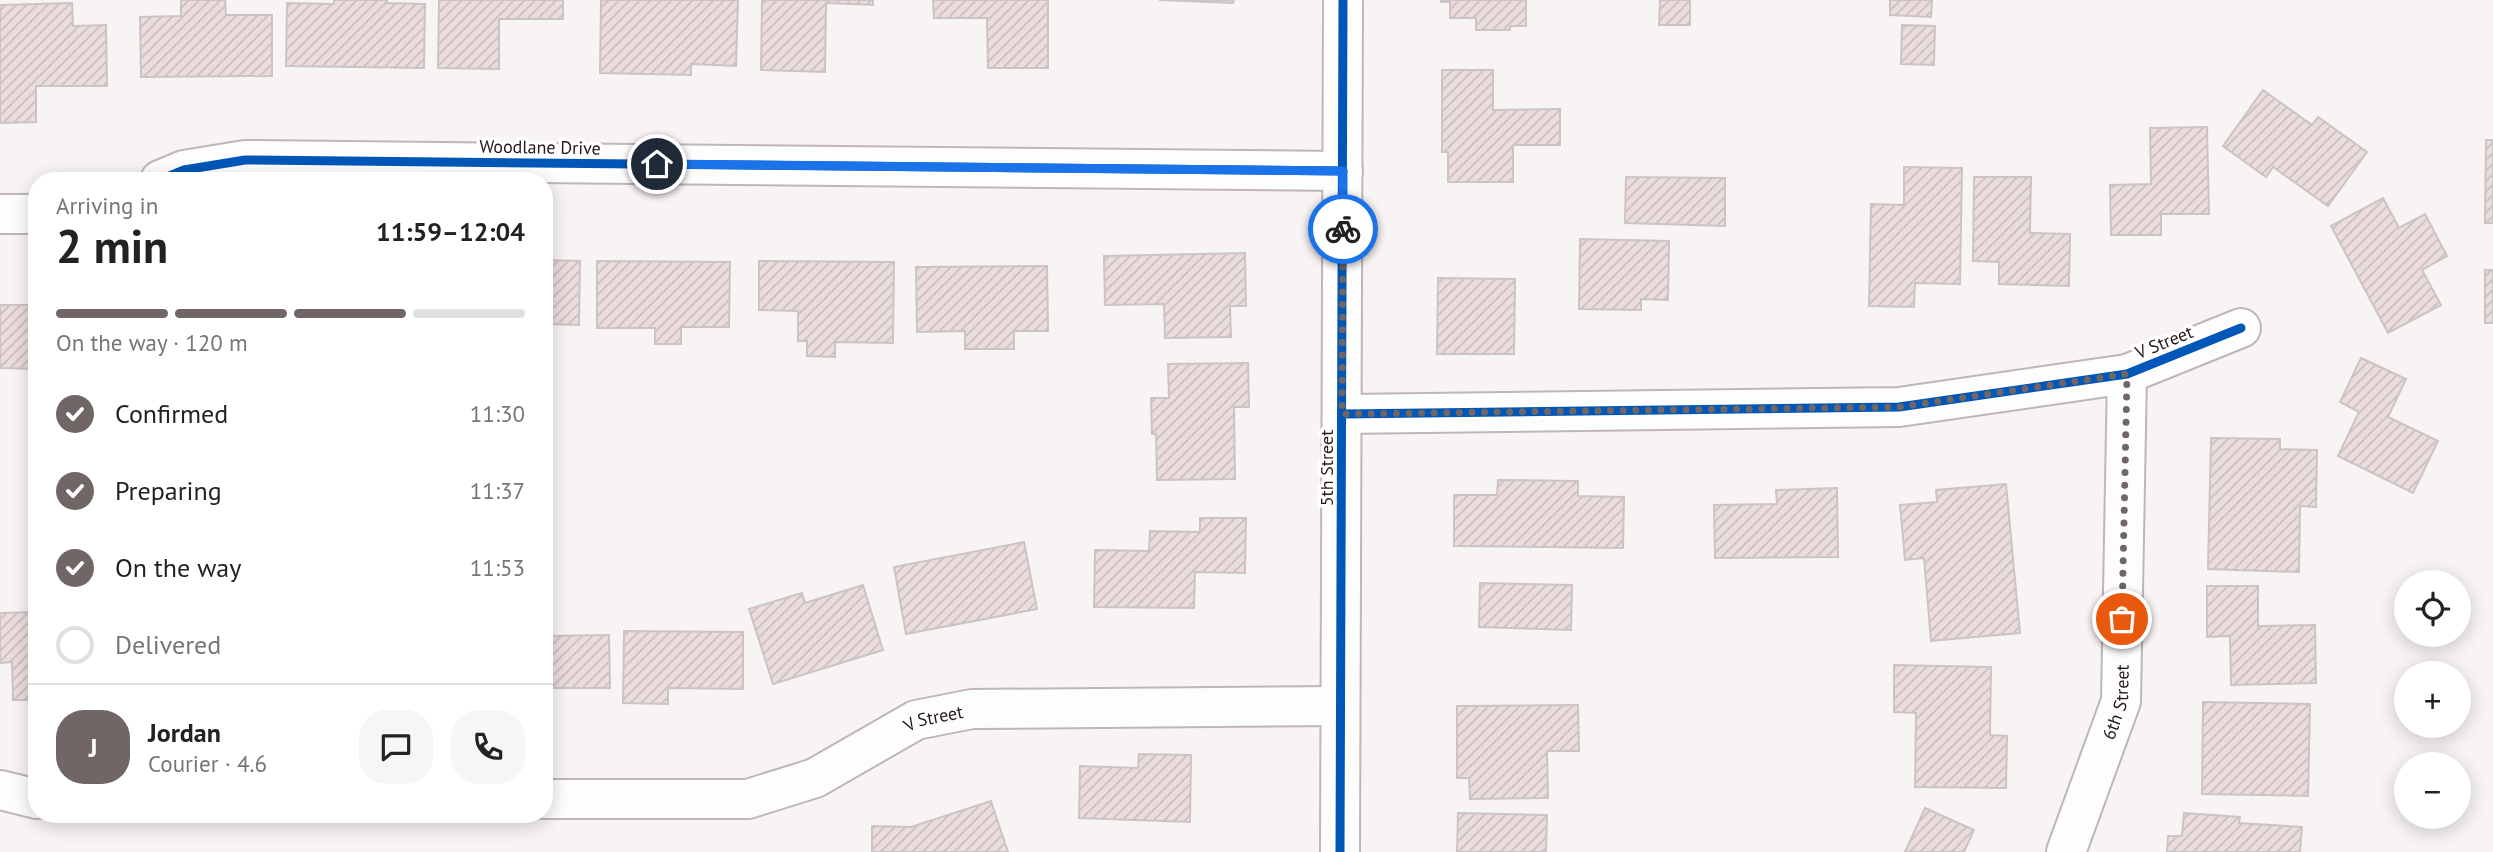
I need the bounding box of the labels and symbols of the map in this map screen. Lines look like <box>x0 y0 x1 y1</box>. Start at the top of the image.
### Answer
street label: Woodlane Drive <box>479 134 601 160</box>
pin <box>627 134 687 194</box>
courier <box>1308 194 1378 264</box>
street label: V Street <box>2131 320 2196 364</box>
street label: 5th Street <box>1315 430 1338 506</box>
pin <box>2092 589 2152 649</box>
street label: 6th Street <box>2097 664 2133 743</box>
street label: V Street <box>898 700 965 737</box>

